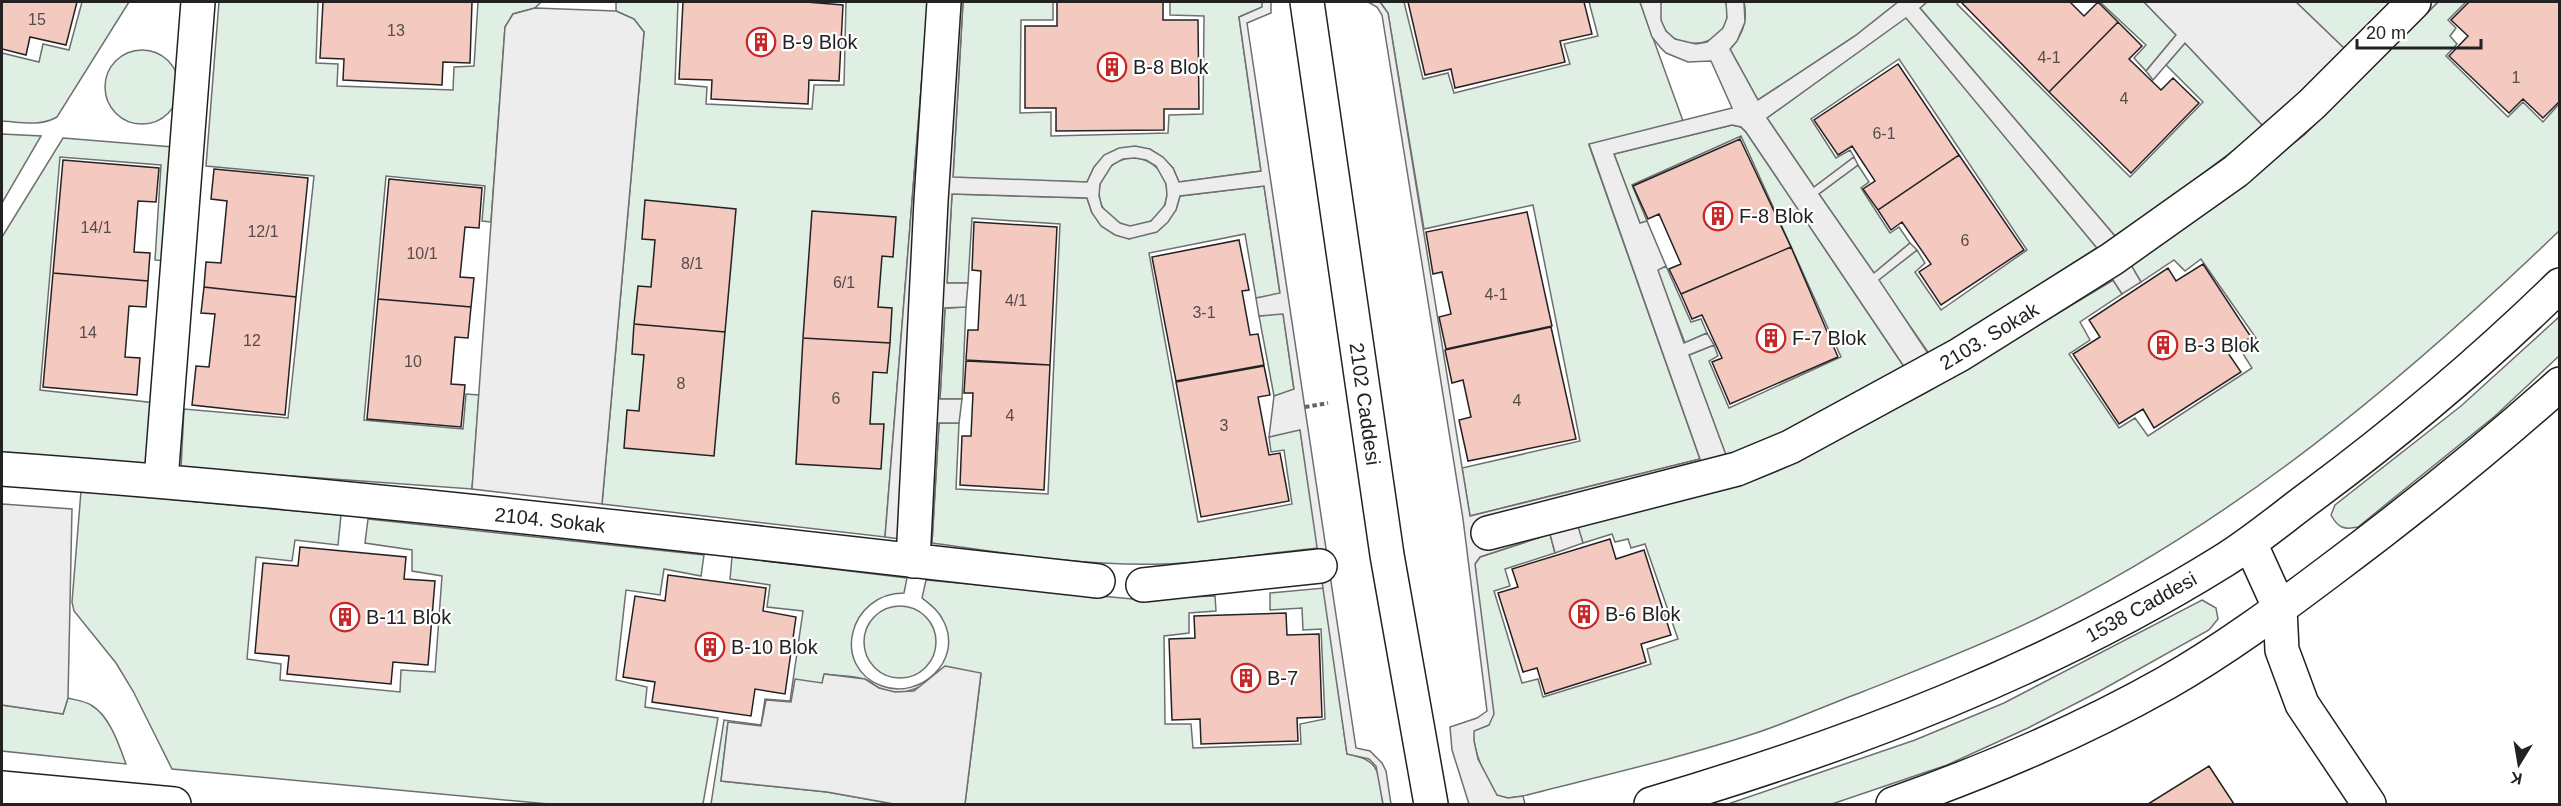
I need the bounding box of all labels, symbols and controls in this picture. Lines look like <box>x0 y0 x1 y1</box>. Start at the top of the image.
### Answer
house number: 15 <box>28 11 46 28</box>
scale bar <box>2357 12 2482 50</box>
house number: 13 <box>387 22 405 39</box>
text: 20 m <box>2366 23 2406 43</box>
building icon: B-9 Blok <box>745 26 777 58</box>
place label: B-9 Blok <box>782 31 859 53</box>
house number: 4-1 <box>2037 49 2061 66</box>
building icon: B-8 Blok <box>1096 51 1128 83</box>
place label: B-8 Blok <box>1133 56 1210 78</box>
house number: 1 <box>2512 69 2521 86</box>
house number: 4 <box>2120 90 2129 107</box>
house number: 6-1 <box>1872 125 1896 142</box>
building icon: F-8 Blok <box>1702 200 1734 232</box>
place label: F-8 Blok <box>1739 205 1814 227</box>
house number: 14/1 <box>80 219 112 236</box>
house number: 12/1 <box>247 223 279 240</box>
house number: 6 <box>1961 232 1970 249</box>
house number: 10/1 <box>406 245 438 262</box>
house number: 8/1 <box>681 255 703 272</box>
house number: 6/1 <box>833 274 855 291</box>
house number: 4-1 <box>1484 286 1508 303</box>
house number: 4/1 <box>1005 292 1027 309</box>
street label: 2103. Sokak <box>1936 297 2043 374</box>
house number: 3-1 <box>1192 304 1216 321</box>
building icon: F-7 Blok <box>1755 322 1787 354</box>
house number: 14 <box>79 324 97 341</box>
place label: F-7 Blok <box>1792 327 1867 349</box>
building icon: B-3 Blok <box>2147 329 2179 361</box>
house number: 12 <box>243 332 261 349</box>
place label: B-3 Blok <box>2184 334 2261 356</box>
street label: 2102 Caddesi <box>1346 341 1384 467</box>
house number: 10 <box>404 353 422 370</box>
house number: 8 <box>677 375 686 392</box>
house number: 6 <box>832 390 841 407</box>
house number: 4 <box>1513 392 1522 409</box>
house number: 4 <box>1006 407 1015 424</box>
house number: 3 <box>1220 417 1229 434</box>
street label: 2104. Sokak <box>494 503 607 537</box>
street label: 1538 Caddesi <box>2082 567 2200 647</box>
building icon: B-6 Blok <box>1568 598 1600 630</box>
building icon: B-11 Blok <box>329 601 361 633</box>
place label: B-6 Blok <box>1605 603 1682 625</box>
place label: B-11 Blok <box>366 606 452 628</box>
building icon: B-10 Blok <box>694 631 726 663</box>
place label: B-10 Blok <box>731 636 819 658</box>
building icon: B-7 <box>1230 662 1262 694</box>
place label: B-7 <box>1267 667 1298 689</box>
north arrow <box>2489 734 2549 794</box>
text: K <box>2509 769 2524 788</box>

